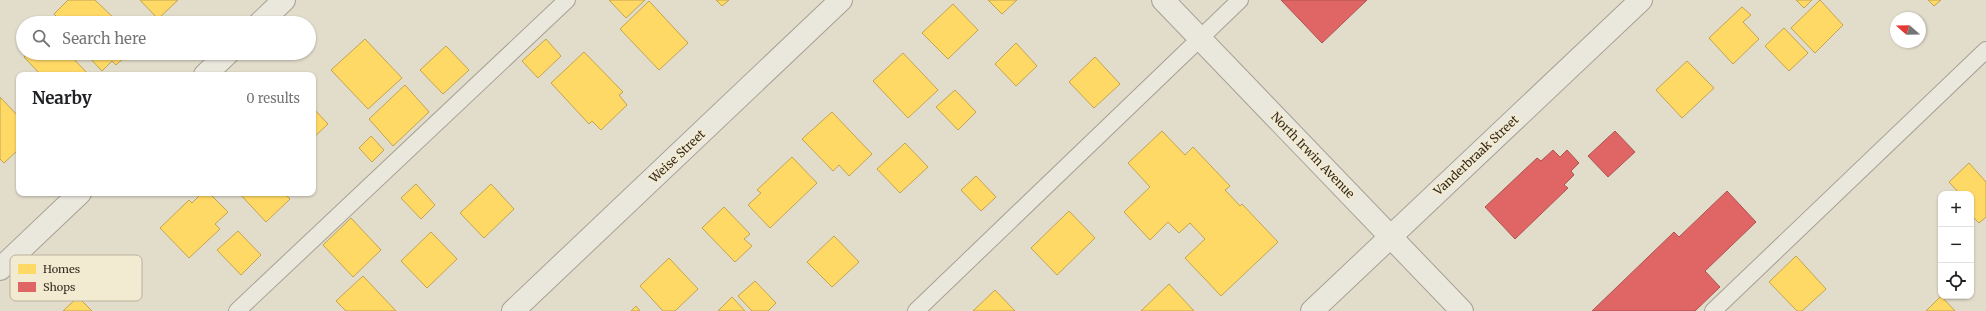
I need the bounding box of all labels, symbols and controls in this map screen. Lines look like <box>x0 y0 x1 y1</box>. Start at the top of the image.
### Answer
north arrow <box>1890 12 1926 48</box>
search box <box>16 16 316 60</box>
icon: search <box>30 27 52 49</box>
text: Search here <box>62 29 146 48</box>
text: Nearby <box>32 87 92 109</box>
text: 0 results <box>246 90 300 107</box>
street label: North Irwin Avenue <box>1268 109 1358 201</box>
street label: Vanderbraak Street <box>1430 112 1522 199</box>
street label: Weise Street <box>645 126 708 186</box>
map controls <box>1938 191 1974 299</box>
button: + <box>1938 191 1974 227</box>
button: − <box>1938 227 1974 263</box>
legend <box>10 255 142 301</box>
text: Homes <box>43 262 80 276</box>
button: locate <box>1938 263 1974 299</box>
text: Shops <box>43 280 75 294</box>

